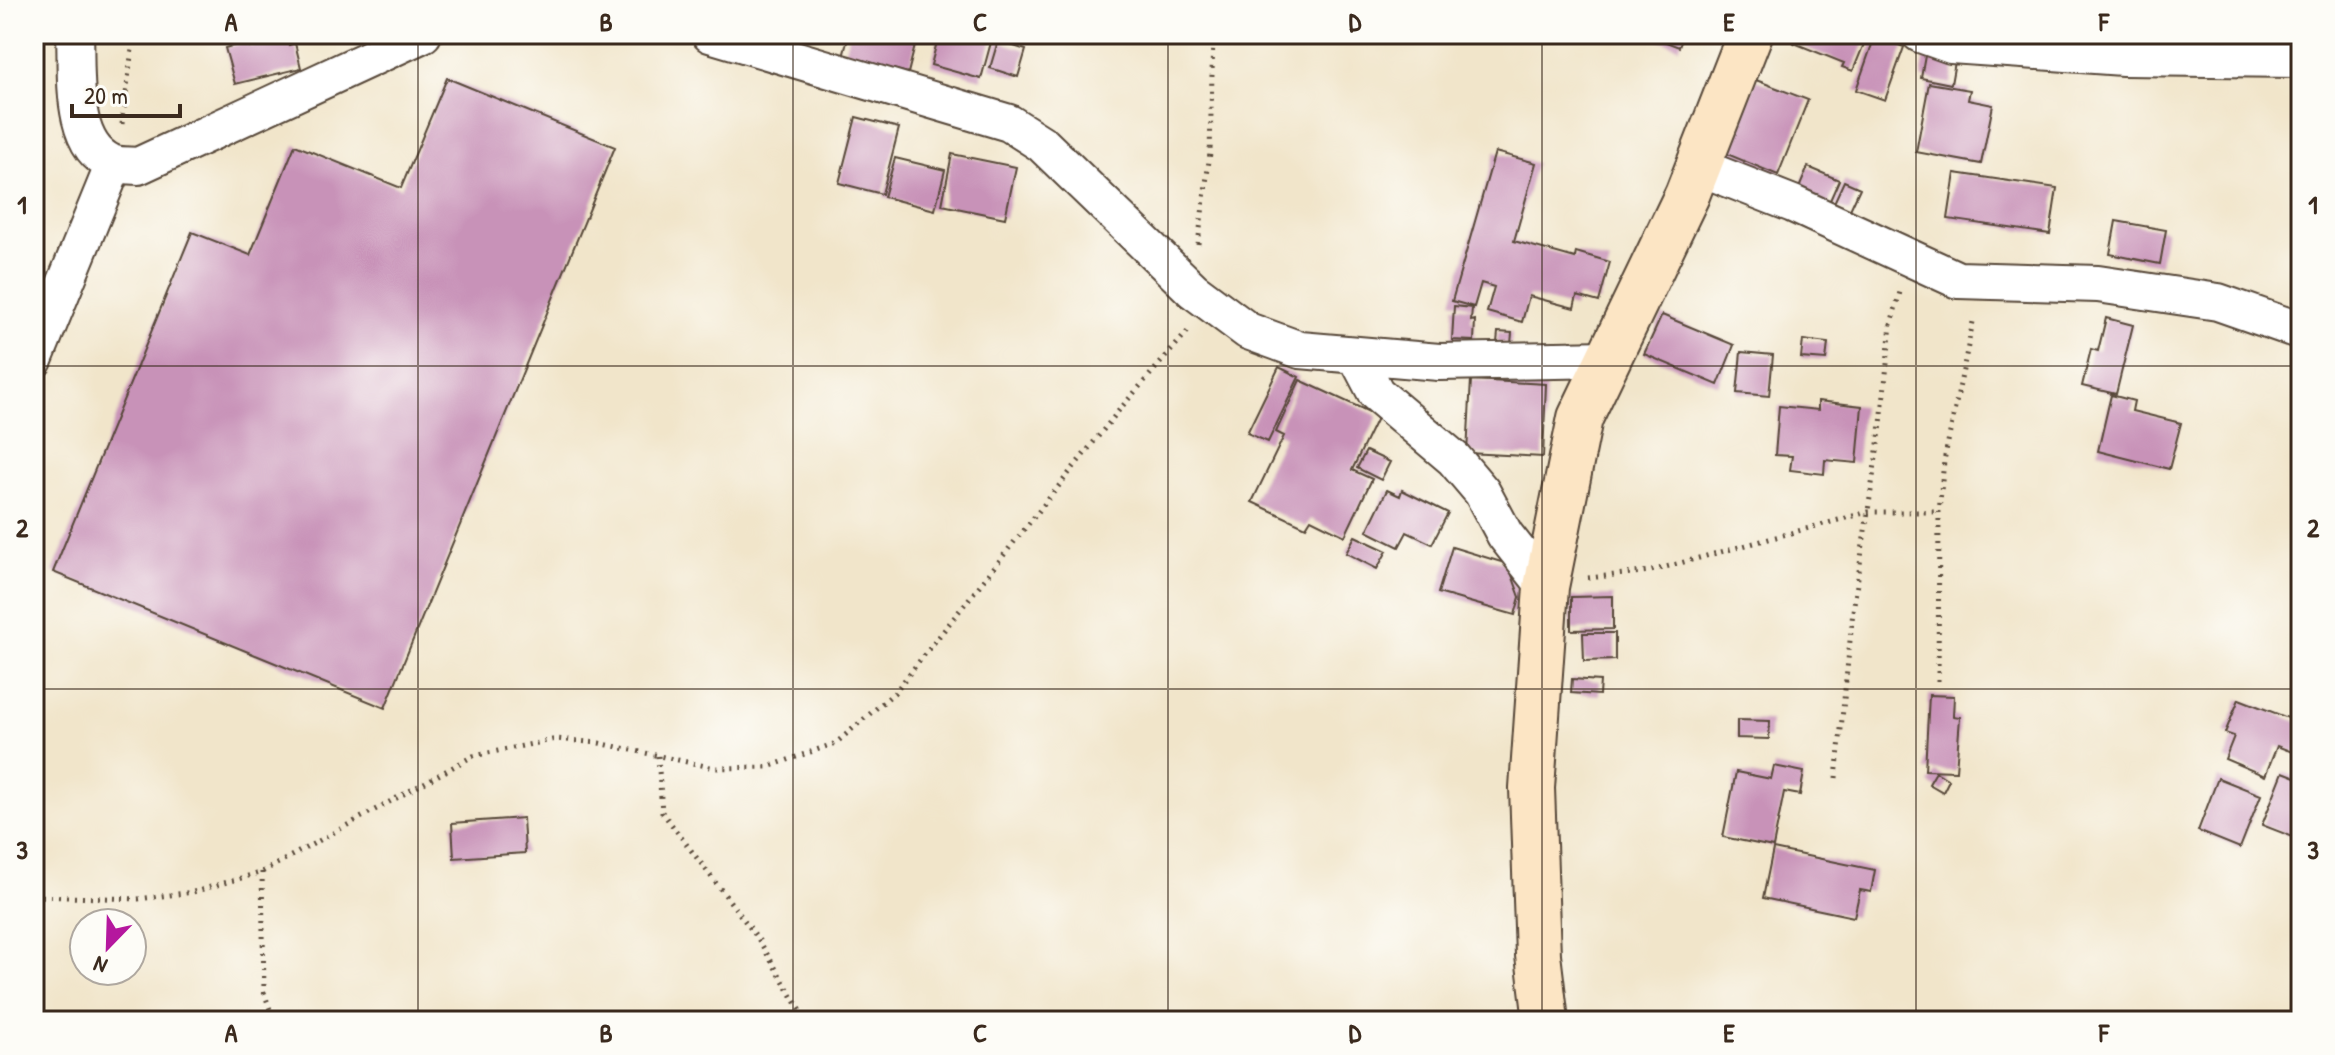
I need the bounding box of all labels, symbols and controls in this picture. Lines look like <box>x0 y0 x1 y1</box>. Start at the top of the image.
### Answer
text: A <box>225 4 238 39</box>
text: B <box>599 4 613 39</box>
text: C <box>973 4 987 39</box>
text: D <box>1349 4 1362 39</box>
text: E <box>1723 4 1735 39</box>
text: F <box>2098 4 2110 39</box>
scale bar <box>72 68 180 118</box>
text: 20 m <box>84 79 128 111</box>
text: 1 <box>17 187 27 222</box>
text: 1 <box>2308 187 2318 222</box>
text: 2 <box>16 510 29 545</box>
text: 2 <box>2307 510 2320 545</box>
text: 3 <box>16 832 28 867</box>
text: 3 <box>2307 832 2319 867</box>
north arrow <box>68 907 148 987</box>
text: N <box>89 949 111 982</box>
text: A <box>225 1015 238 1050</box>
text: B <box>599 1015 613 1050</box>
text: C <box>973 1015 987 1050</box>
text: D <box>1349 1015 1362 1050</box>
text: E <box>1723 1015 1735 1050</box>
text: F <box>2098 1015 2110 1050</box>

